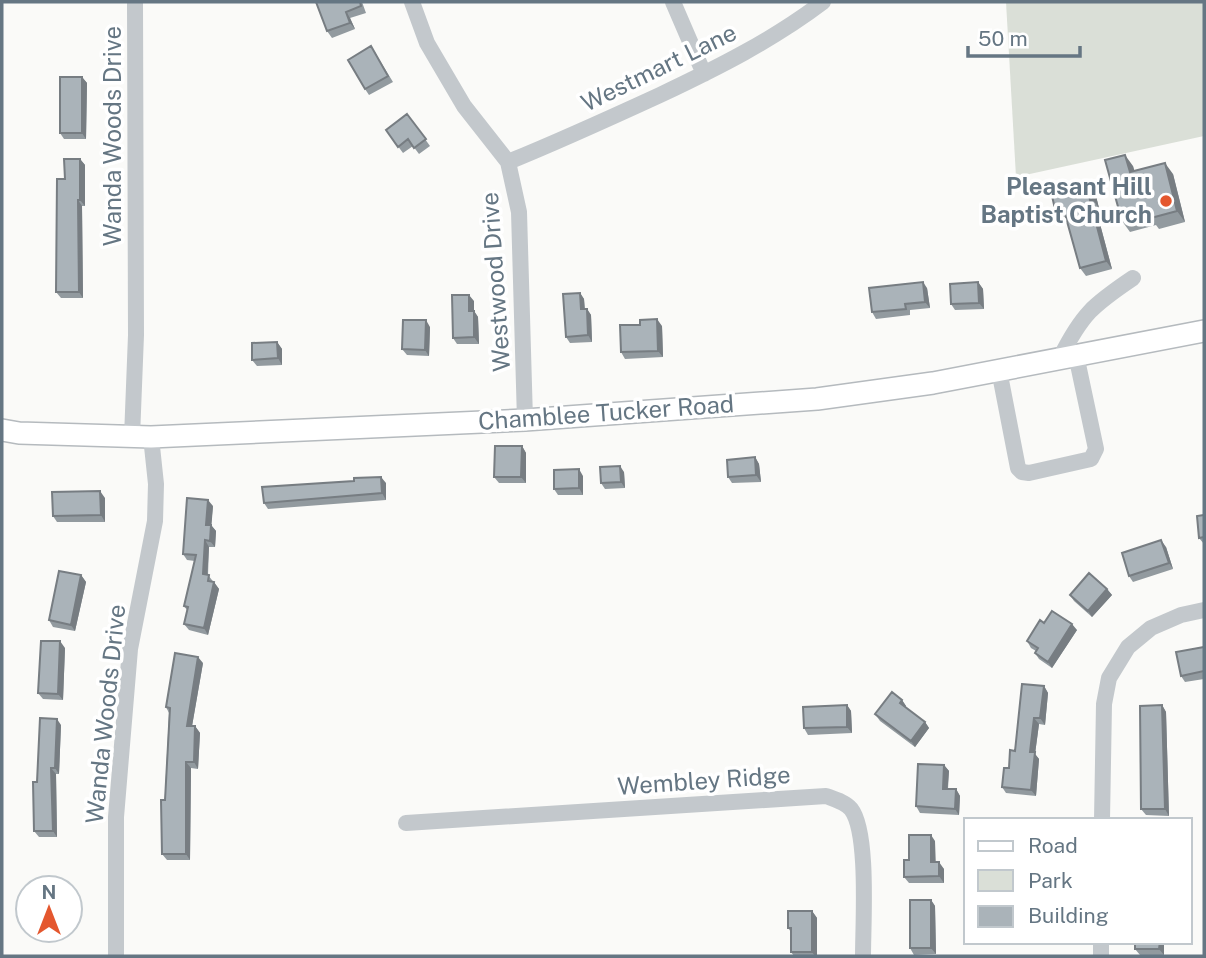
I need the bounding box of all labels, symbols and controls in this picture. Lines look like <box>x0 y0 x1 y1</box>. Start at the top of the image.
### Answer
scale bar <box>968 14 1080 58</box>
street label: Westmart Lane <box>577 17 741 117</box>
street label: Wanda Woods Drive <box>98 26 126 246</box>
text: 50 m <box>978 26 1028 51</box>
place label: Pleasant Hill Baptist Church <box>980 172 1152 228</box>
street label: Westwood Drive <box>475 191 515 373</box>
marker: Pleasant Hill Baptist Church <box>1158 193 1174 209</box>
street label: Chamblee Tucker Road <box>477 389 735 435</box>
street label: Wanda Woods Drive <box>80 603 130 825</box>
street label: Wembley Ridge <box>616 760 791 800</box>
legend <box>964 818 1192 944</box>
text: Road <box>1028 833 1078 858</box>
text: Park <box>1028 868 1073 893</box>
north arrow <box>14 874 84 944</box>
text: N <box>42 881 56 903</box>
text: Building <box>1028 903 1109 928</box>

